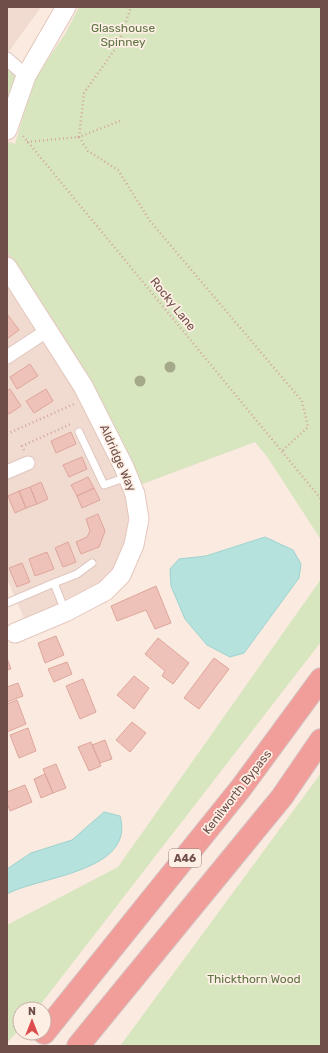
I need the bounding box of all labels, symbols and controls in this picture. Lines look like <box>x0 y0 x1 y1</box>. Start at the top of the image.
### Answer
park label: Glasshouse Spinney <box>91 21 155 49</box>
street label: Rocky Lane <box>147 275 199 334</box>
street label: Aldridge Way <box>97 422 139 494</box>
street label: Kenilworth Bypass <box>200 747 274 837</box>
road number: A46 <box>169 849 201 867</box>
park label: Thickthorn Wood <box>207 972 301 986</box>
north arrow <box>12 1001 52 1041</box>
text: N <box>28 1005 36 1018</box>

